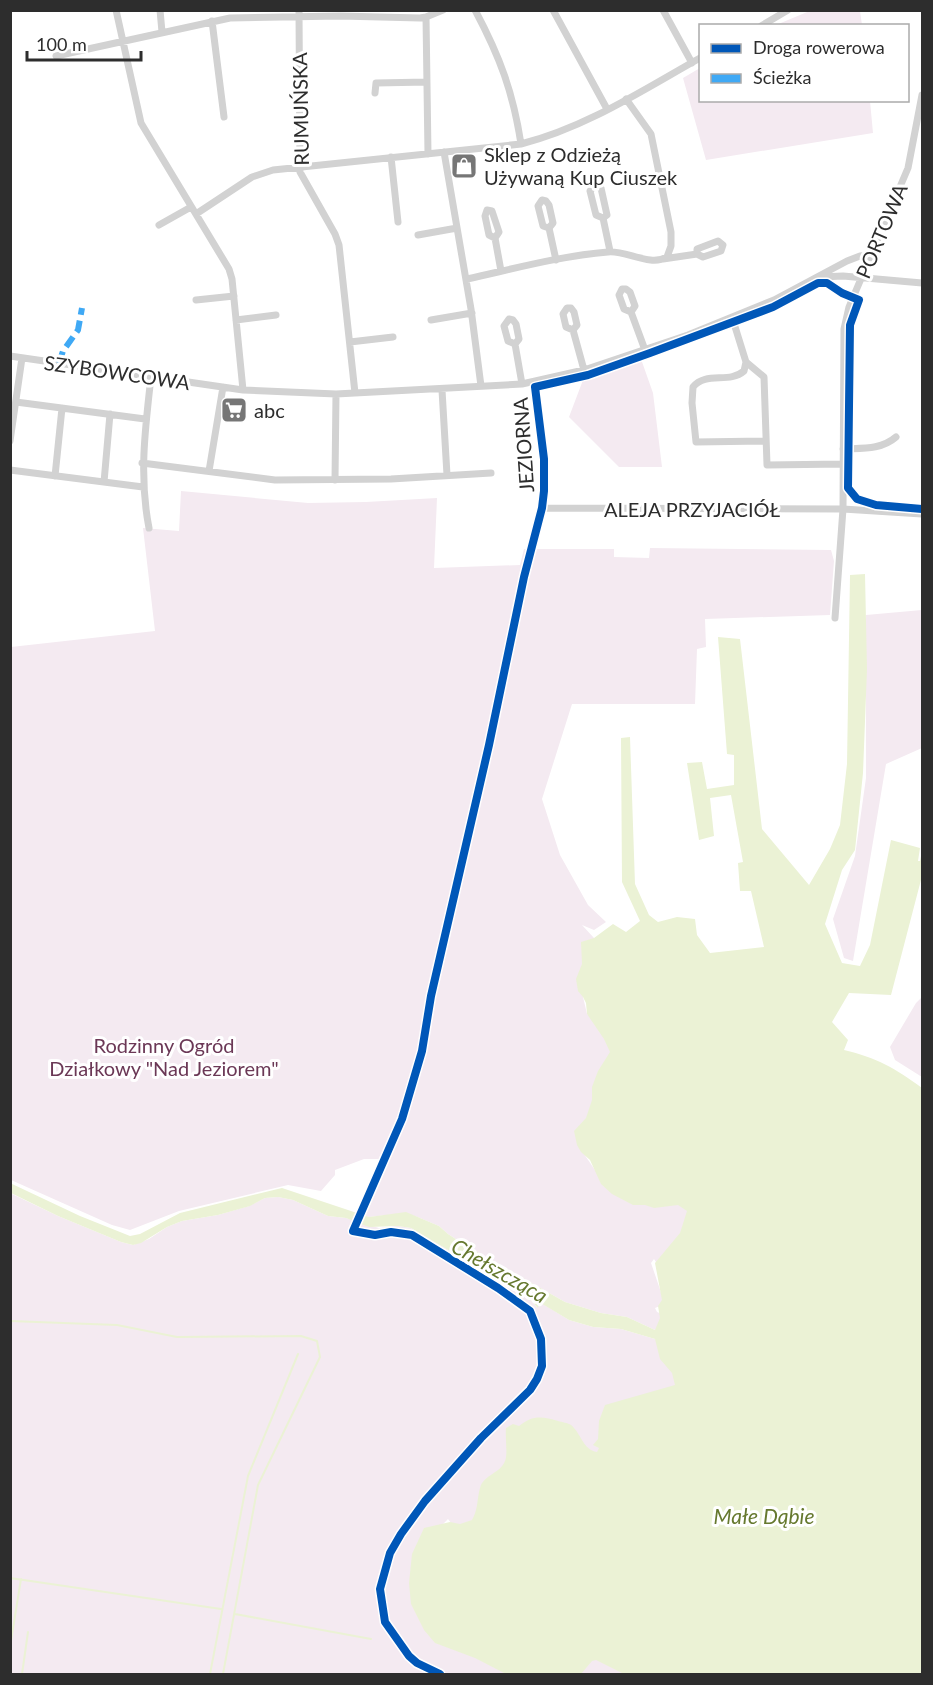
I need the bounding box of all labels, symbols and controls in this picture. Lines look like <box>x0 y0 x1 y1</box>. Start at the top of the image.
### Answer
scale bar <box>27 24 141 62</box>
legend <box>699 24 909 102</box>
text: 100 m <box>36 33 87 55</box>
text: Droga rowerowa <box>753 36 885 58</box>
street label: RUMUŃSKA <box>287 52 313 166</box>
text: Ścieżka <box>753 66 811 88</box>
place label: Sklep z Odzieżą Używaną Kup Ciuszek <box>484 142 678 189</box>
shop icon: Sklep z Odzieżą Używaną Kup Ciuszek <box>449 151 479 181</box>
street label: PORTOWA <box>850 180 912 282</box>
street label: SZYBOWCOWA <box>43 350 192 394</box>
supermarket icon: abc <box>219 395 249 425</box>
street label: JEZIORNA <box>508 396 538 493</box>
place label: abc <box>254 398 285 422</box>
street label: ALEJA PRZYJACIÓŁ <box>604 497 780 521</box>
park label: Rodzinny Ogród Działkowy "Nad Jeziorem" <box>49 1033 279 1080</box>
water label: Chełszcząca <box>448 1233 552 1307</box>
water label: Małe Dąbie <box>714 1503 814 1528</box>

